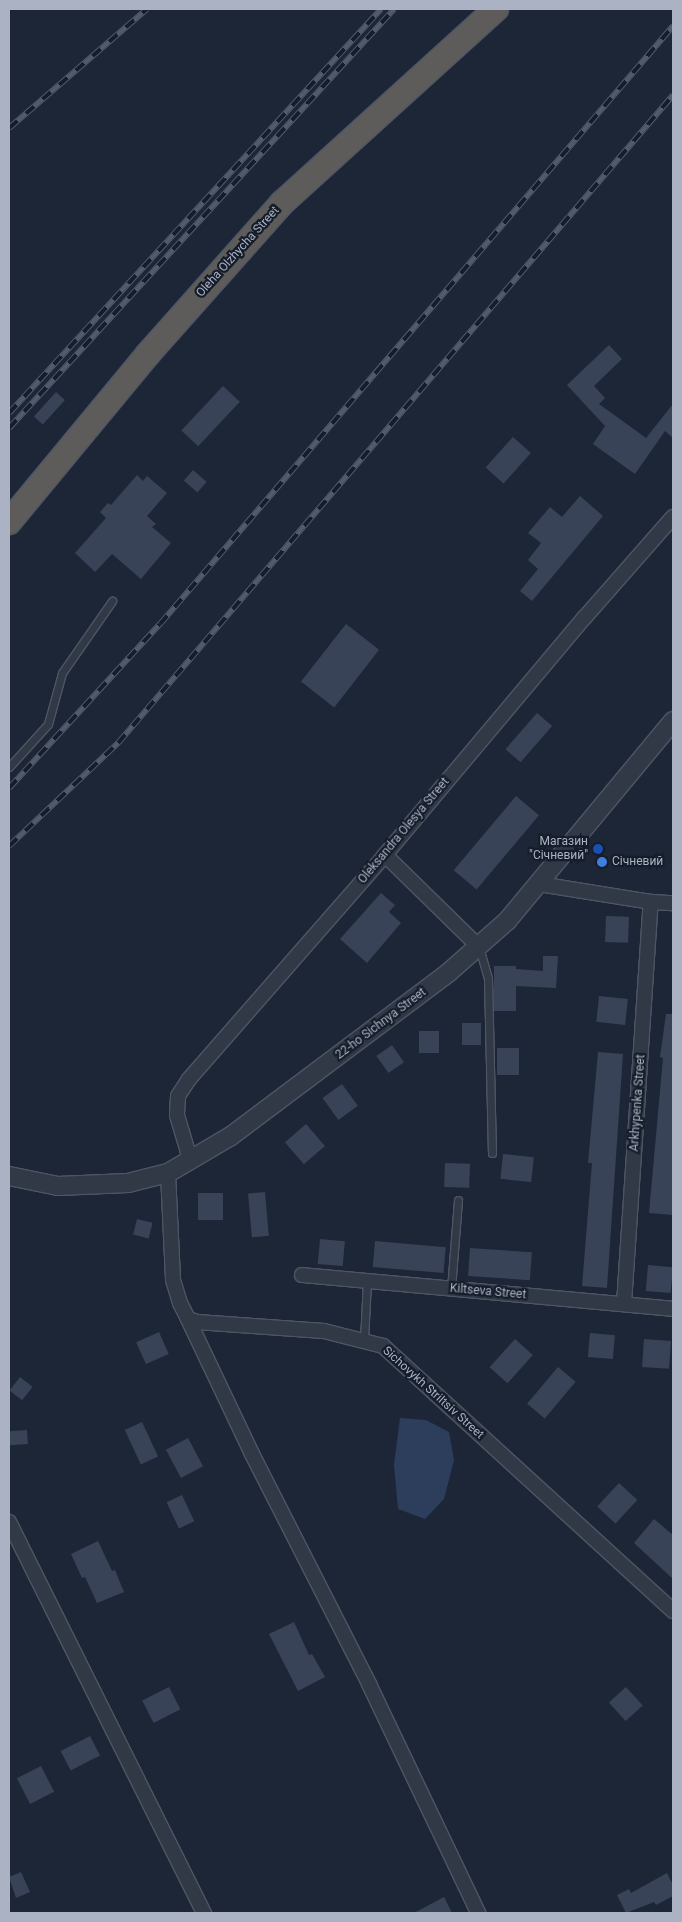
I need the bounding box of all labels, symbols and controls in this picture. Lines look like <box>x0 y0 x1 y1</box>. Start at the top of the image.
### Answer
street label: Oleha Olzhycha Street <box>193 204 283 300</box>
street label: Oleksandra Olesya Street <box>356 775 452 887</box>
place label: Магазин "Січневий" <box>529 835 588 863</box>
marker: Магазин "Січневий" <box>592 843 604 855</box>
place label: Січневий <box>612 855 663 869</box>
marker: Січневий <box>596 856 608 868</box>
street label: 22-ho Sichnya Street <box>333 985 429 1063</box>
street label: Arkhypenka Street <box>627 1054 649 1152</box>
street label: Kiltseva Street <box>449 1281 527 1303</box>
street label: Sichovykh Striltsiv Street <box>379 1344 487 1442</box>

